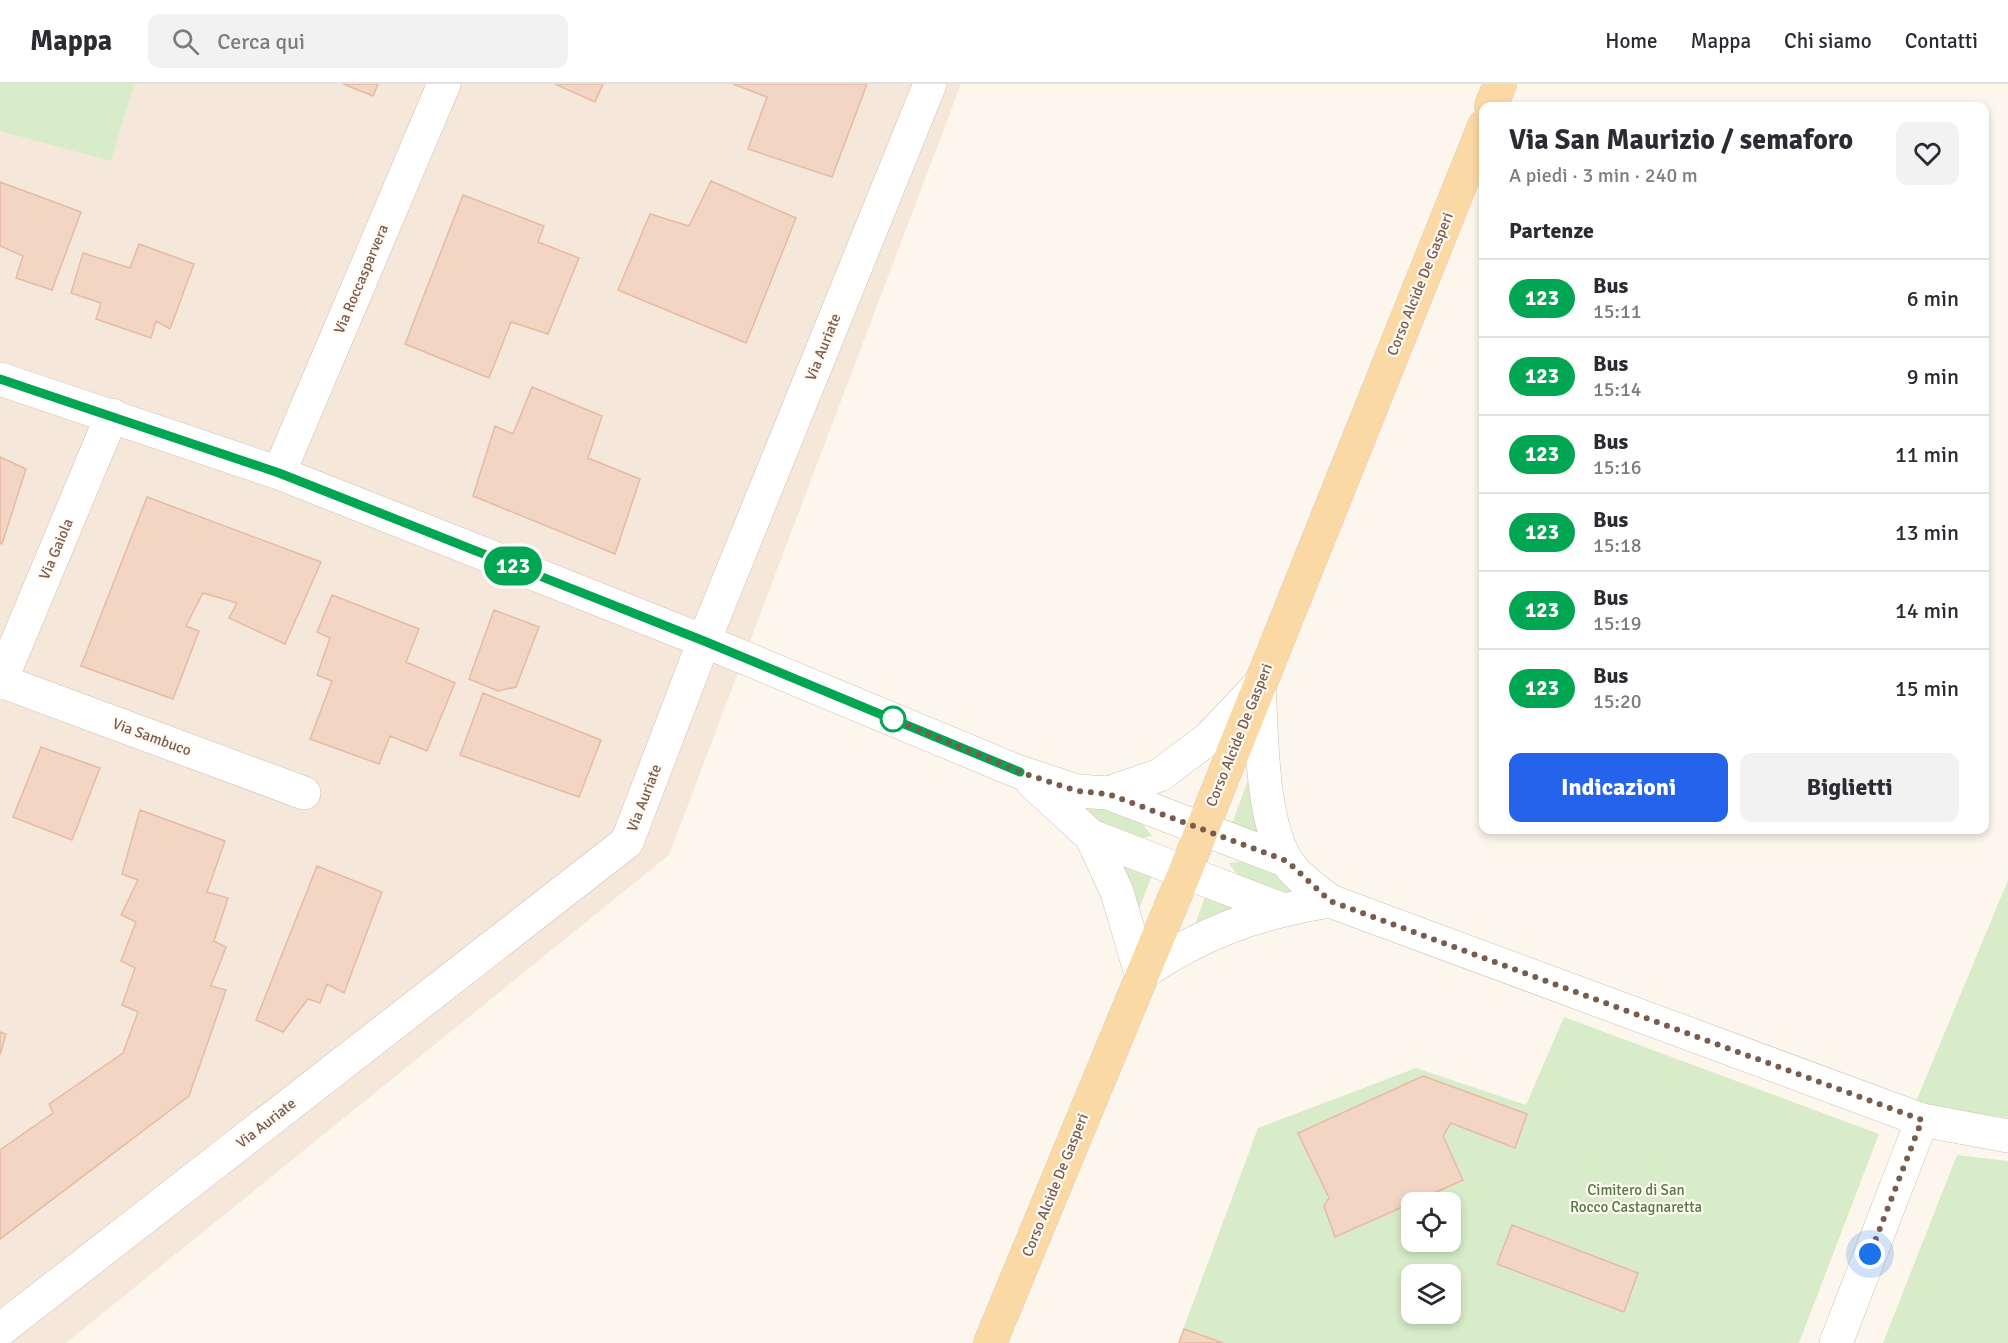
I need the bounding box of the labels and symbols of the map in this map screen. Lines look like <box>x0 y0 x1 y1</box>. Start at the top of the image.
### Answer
street label: Corso Alcide De Gasperi <box>1383 210 1457 358</box>
street label: Via Roccasparvera <box>330 222 392 336</box>
street label: Via Auriate <box>801 311 845 383</box>
street label: Via Gaiola <box>35 516 77 582</box>
line badge: 123 <box>478 546 548 586</box>
street label: Corso Alcide De Gasperi <box>1202 661 1276 809</box>
unlabelled marker <box>880 706 906 732</box>
street label: Via Sambuco <box>110 714 194 760</box>
street label: Via Auriate <box>623 762 665 834</box>
street label: Via Auriate <box>233 1094 299 1152</box>
street label: Corso Alcide De Gasperi <box>1018 1111 1092 1259</box>
park label: Cimitero di San Rocco Castagnaretta <box>1570 1181 1702 1216</box>
your location <box>1855 1239 1885 1269</box>

